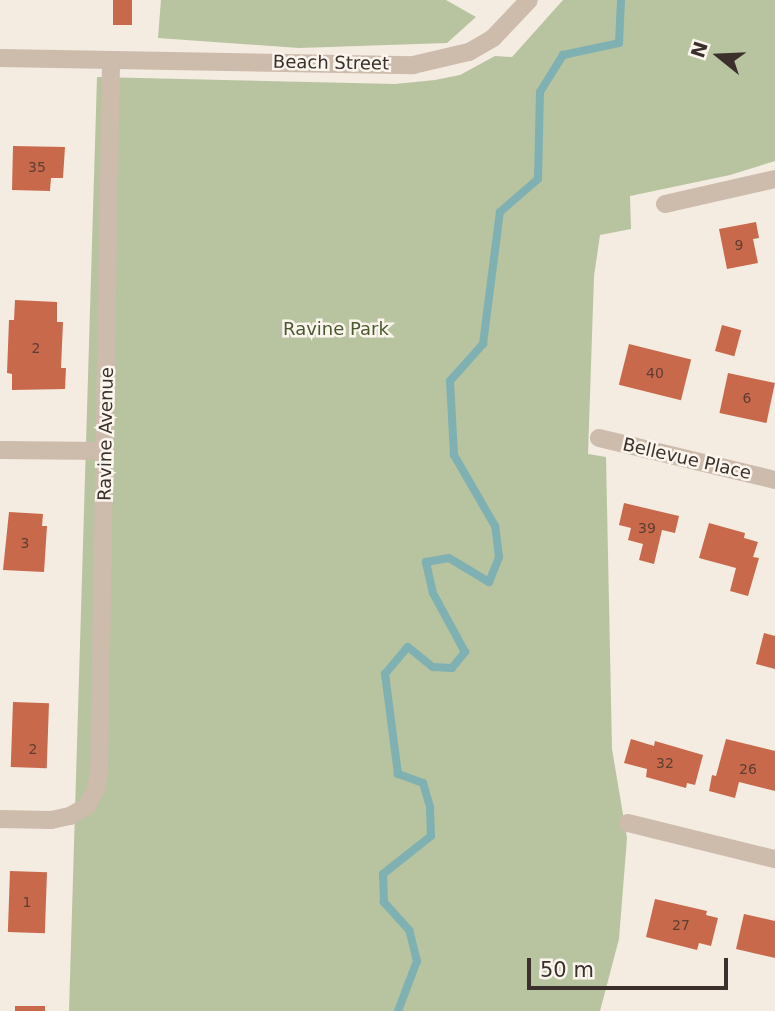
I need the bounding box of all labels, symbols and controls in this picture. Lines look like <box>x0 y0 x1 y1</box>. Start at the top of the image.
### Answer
north arrow <box>684 21 754 91</box>
text: N <box>686 39 712 60</box>
street label: Beach Street <box>273 51 389 75</box>
house number: 35 <box>28 159 46 175</box>
house number: 9 <box>735 237 743 253</box>
park label: Ravine Park <box>283 318 389 340</box>
house number: 2 <box>32 340 40 356</box>
house number: 40 <box>646 365 664 381</box>
street label: Ravine Avenue <box>94 367 118 501</box>
house number: 6 <box>743 390 751 406</box>
street label: Bellevue Place <box>621 434 753 484</box>
house number: 39 <box>638 520 656 536</box>
house number: 3 <box>21 535 29 551</box>
house number: 2 <box>29 741 37 757</box>
house number: 32 <box>656 755 674 771</box>
house number: 26 <box>739 761 757 777</box>
house number: 1 <box>23 894 31 910</box>
house number: 27 <box>672 917 690 933</box>
scale bar <box>530 944 731 988</box>
text: 50 m <box>540 958 594 982</box>

